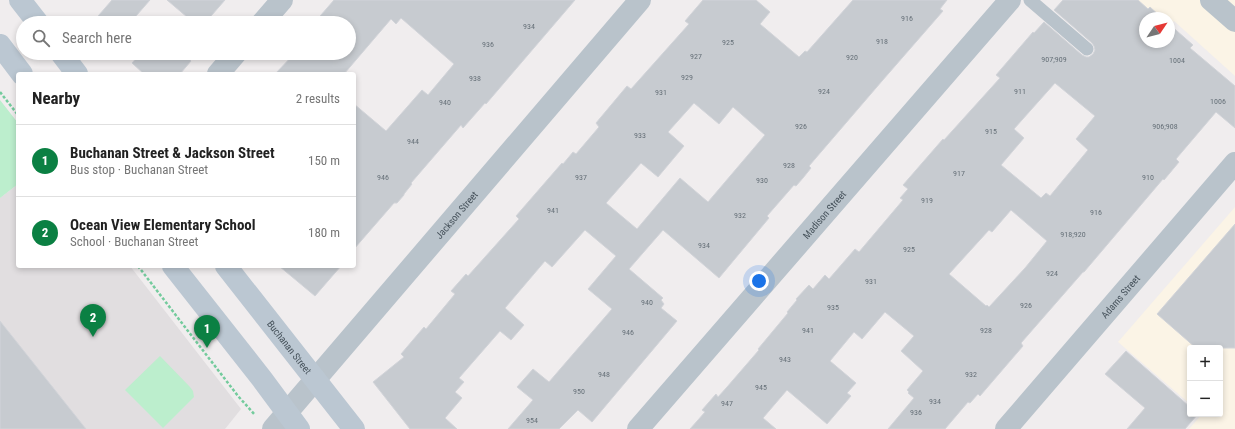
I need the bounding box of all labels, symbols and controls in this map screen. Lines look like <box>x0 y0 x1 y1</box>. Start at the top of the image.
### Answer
north arrow <box>1139 12 1175 48</box>
house number: 916 <box>901 14 913 23</box>
search box <box>16 16 356 60</box>
house number: 934 <box>523 22 535 31</box>
icon: search <box>30 27 52 49</box>
text: Search here <box>62 29 132 47</box>
house number: 918 <box>876 37 888 46</box>
house number: 925 <box>722 38 734 47</box>
house number: 936 <box>482 40 494 49</box>
house number: 927 <box>690 52 702 61</box>
house number: 920 <box>846 53 858 62</box>
house number: 907;909 <box>1041 55 1067 64</box>
house number: 1004 <box>1169 56 1185 65</box>
house number: 929 <box>681 73 693 82</box>
house number: 938 <box>469 74 481 83</box>
house number: 924 <box>818 87 830 96</box>
house number: 911 <box>1014 87 1026 96</box>
text: Nearby <box>32 88 80 108</box>
house number: 931 <box>655 88 667 97</box>
text: 2 results <box>296 91 340 106</box>
house number: 1006 <box>1210 97 1226 106</box>
house number: 940 <box>439 98 451 107</box>
house number: 926 <box>795 122 807 131</box>
house number: 906;908 <box>1152 122 1178 131</box>
house number: 915 <box>985 127 997 136</box>
house number: 933 <box>634 131 646 140</box>
house number: 944 <box>407 137 419 146</box>
text: Buchanan Street & Jackson Street <box>70 144 275 162</box>
text: 1 <box>42 153 48 168</box>
text: 150 m <box>308 153 340 168</box>
house number: 928 <box>783 161 795 170</box>
text: Bus stop · Buchanan Street <box>70 162 208 177</box>
house number: 917 <box>953 169 965 178</box>
house number: 946 <box>377 173 389 182</box>
house number: 937 <box>575 173 587 182</box>
house number: 910 <box>1142 173 1154 182</box>
house number: 930 <box>756 176 768 185</box>
street label: Jackson Street <box>433 189 480 241</box>
street label: Madison Street <box>801 189 848 241</box>
house number: 919 <box>921 196 933 205</box>
house number: 941 <box>547 206 559 215</box>
house number: 916 <box>1090 208 1102 217</box>
house number: 932 <box>734 211 746 220</box>
text: Ocean View Elementary School <box>70 216 256 234</box>
text: 2 <box>42 225 48 240</box>
text: 180 m <box>308 225 340 240</box>
house number: 918;920 <box>1060 230 1086 239</box>
text: School · Buchanan Street <box>70 234 198 249</box>
house number: 934 <box>698 241 710 250</box>
house number: 925 <box>903 245 915 254</box>
house number: 924 <box>1046 269 1058 278</box>
your location <box>749 271 769 291</box>
street label: Adams Street <box>1099 273 1142 321</box>
house number: 931 <box>865 277 877 286</box>
house number: 940 <box>641 298 653 307</box>
house number: 926 <box>1020 301 1032 310</box>
house number: 935 <box>827 303 839 312</box>
pin: 2 <box>80 304 106 337</box>
pin: 1 <box>194 315 220 348</box>
street label: Buchanan Street <box>265 318 314 376</box>
house number: 941 <box>802 326 814 335</box>
house number: 928 <box>980 326 992 335</box>
house number: 946 <box>622 328 634 337</box>
map controls <box>1187 345 1223 417</box>
button: + <box>1187 345 1223 381</box>
house number: 943 <box>779 355 791 364</box>
house number: 948 <box>598 370 610 379</box>
house number: 932 <box>965 370 977 379</box>
button: − <box>1187 381 1223 417</box>
house number: 945 <box>755 383 767 392</box>
house number: 950 <box>573 387 585 396</box>
house number: 934 <box>929 397 941 406</box>
house number: 947 <box>721 399 733 408</box>
house number: 936 <box>910 408 922 417</box>
house number: 954 <box>526 416 538 425</box>

